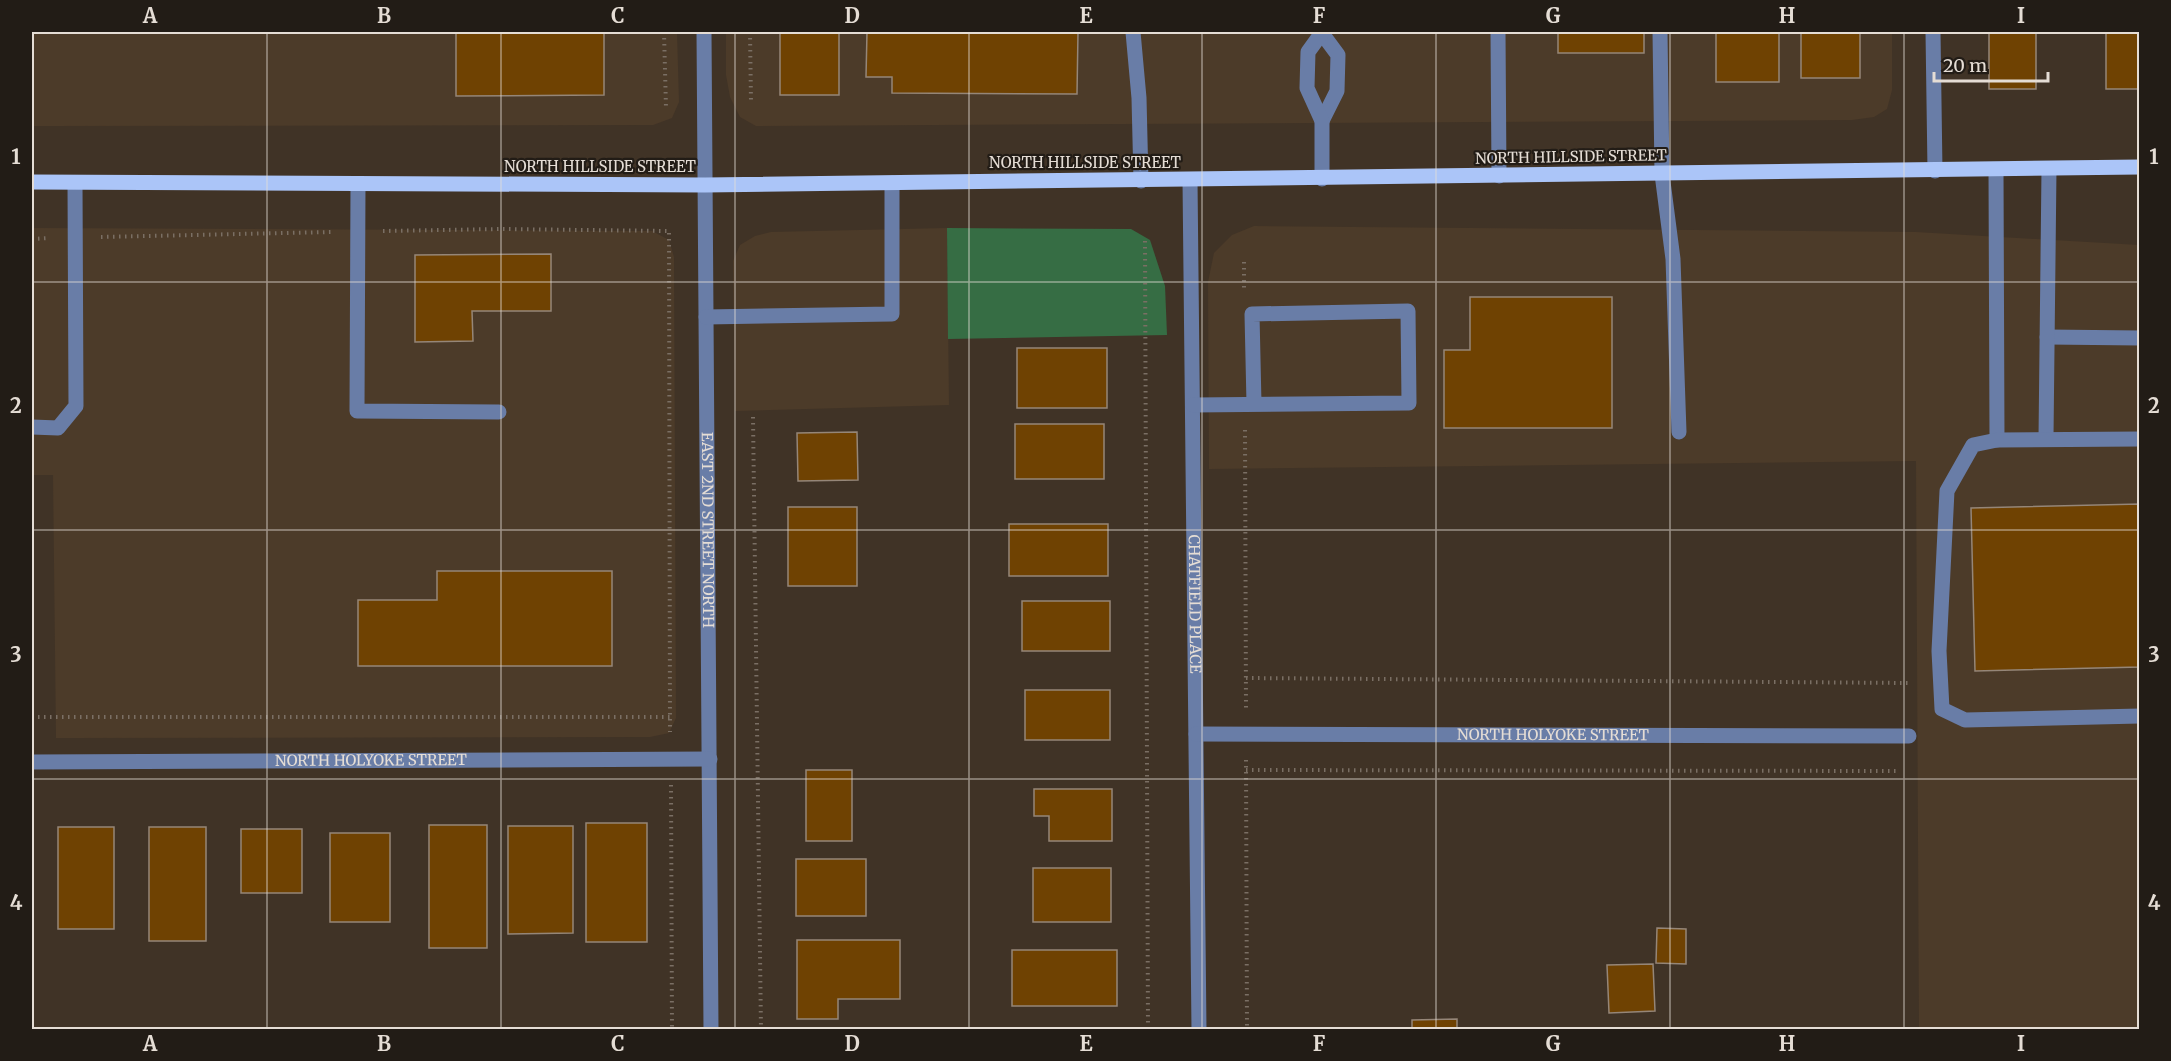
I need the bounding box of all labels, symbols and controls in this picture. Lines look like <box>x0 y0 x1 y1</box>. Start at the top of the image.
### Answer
text: A <box>142 3 158 28</box>
text: B <box>377 3 391 28</box>
text: C <box>611 3 625 28</box>
text: D <box>844 3 860 28</box>
text: E <box>1079 3 1093 28</box>
text: F <box>1313 3 1326 28</box>
text: G <box>1546 3 1561 28</box>
text: H <box>1779 3 1795 28</box>
text: I <box>2017 3 2025 28</box>
scale bar <box>1934 45 2048 83</box>
text: 20 m <box>1943 54 1987 77</box>
text: 1 <box>11 144 21 169</box>
text: 1 <box>2149 144 2159 169</box>
street label: NORTH HILLSIDE STREET <box>1475 145 1668 168</box>
street label: NORTH HILLSIDE STREET <box>989 153 1182 172</box>
street label: NORTH HILLSIDE STREET <box>504 157 697 176</box>
text: 2 <box>10 393 22 418</box>
text: 2 <box>2148 393 2160 418</box>
street label: EAST 2ND STREET NORTH <box>698 432 718 628</box>
street label: CHATFIELD PLACE <box>1185 534 1205 674</box>
text: 3 <box>10 642 22 667</box>
text: 3 <box>2148 642 2160 667</box>
street label: NORTH HOLYOKE STREET <box>1457 725 1649 744</box>
street label: NORTH HOLYOKE STREET <box>275 750 467 770</box>
text: 4 <box>10 890 23 915</box>
text: 4 <box>2148 890 2161 915</box>
text: A <box>142 1031 158 1056</box>
text: B <box>377 1031 391 1056</box>
text: C <box>611 1031 625 1056</box>
text: D <box>844 1031 860 1056</box>
text: E <box>1079 1031 1093 1056</box>
text: F <box>1313 1031 1326 1056</box>
text: G <box>1546 1031 1561 1056</box>
text: H <box>1779 1031 1795 1056</box>
text: I <box>2017 1031 2025 1056</box>

